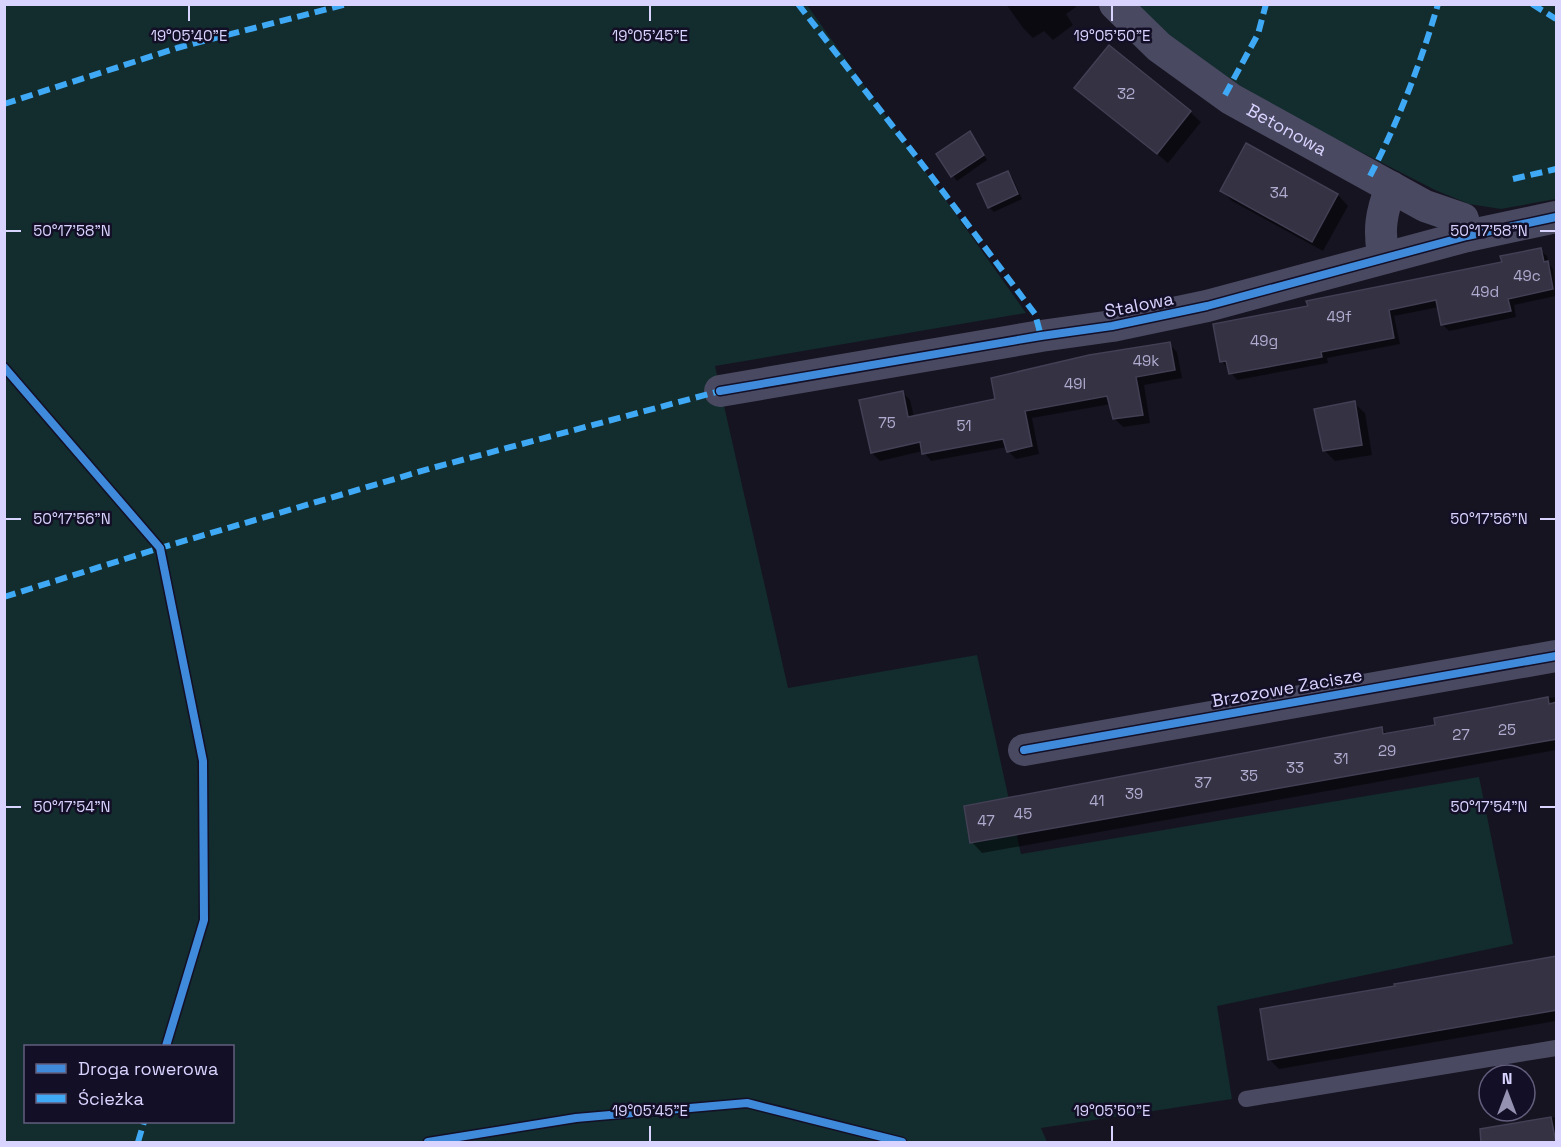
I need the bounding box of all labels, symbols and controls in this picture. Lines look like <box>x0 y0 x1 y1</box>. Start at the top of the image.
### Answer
text: 19°05'40"E <box>151 26 227 45</box>
text: 19°05'45"E <box>612 26 688 45</box>
text: 19°05'50"E <box>1074 26 1150 45</box>
house number: 32 <box>1117 84 1135 103</box>
street label: Betonowa <box>1243 98 1331 161</box>
house number: 34 <box>1270 183 1288 202</box>
text: 50°17'58"N <box>33 221 111 240</box>
text: 50°17'58"N <box>1450 221 1528 240</box>
house number: 49c <box>1513 266 1541 285</box>
house number: 49d <box>1471 282 1499 301</box>
street label: Stalowa <box>1103 287 1175 322</box>
house number: 49f <box>1326 307 1352 326</box>
house number: 49g <box>1250 331 1278 350</box>
house number: 49k <box>1133 351 1159 370</box>
house number: 49l <box>1064 374 1086 393</box>
house number: 75 <box>878 413 896 432</box>
house number: 51 <box>956 416 972 435</box>
text: 50°17'56"N <box>33 509 111 528</box>
text: 50°17'56"N <box>1450 509 1528 528</box>
street label: Brzozowe Zacisze <box>1210 663 1364 712</box>
house number: 25 <box>1498 720 1516 739</box>
house number: 27 <box>1452 725 1470 744</box>
house number: 29 <box>1378 741 1396 760</box>
house number: 31 <box>1333 749 1349 768</box>
house number: 33 <box>1286 758 1304 777</box>
house number: 35 <box>1240 766 1258 785</box>
house number: 37 <box>1194 773 1212 792</box>
house number: 39 <box>1125 784 1143 803</box>
house number: 41 <box>1089 791 1105 810</box>
text: 50°17'54"N <box>34 797 110 816</box>
text: 50°17'54"N <box>1451 797 1527 816</box>
house number: 45 <box>1014 804 1032 823</box>
house number: 47 <box>977 811 995 830</box>
legend <box>24 1045 234 1123</box>
text: Droga rowerowa <box>78 1057 218 1080</box>
north arrow <box>1477 1063 1537 1123</box>
text: N <box>1502 1068 1512 1089</box>
text: Ścieżka <box>78 1087 144 1110</box>
text: 19°05'45"E <box>612 1101 688 1120</box>
text: 19°05'50"E <box>1074 1101 1150 1120</box>

